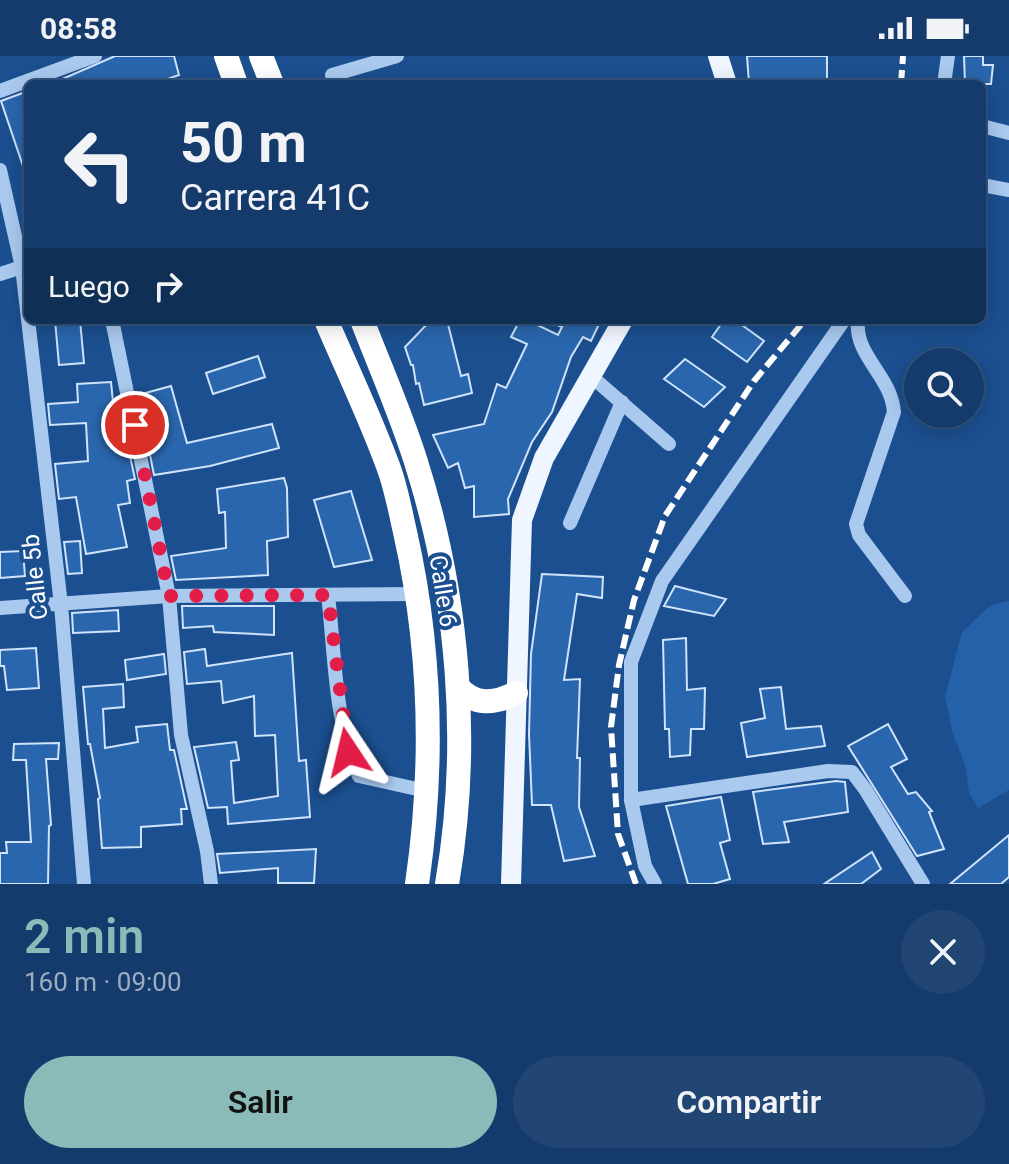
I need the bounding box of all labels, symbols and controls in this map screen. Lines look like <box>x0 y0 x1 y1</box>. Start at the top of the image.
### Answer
text: 08:58 <box>40 11 117 46</box>
text: 50 m <box>180 110 307 176</box>
icon: left <box>48 112 152 216</box>
text: Carrera 41C <box>180 177 370 219</box>
icon: right <box>146 264 190 308</box>
text: Luego <box>48 269 130 304</box>
map controls <box>904 348 984 428</box>
button: search <box>904 348 984 428</box>
pin <box>101 391 169 459</box>
icon: arrive <box>113 403 157 447</box>
street label: Calle 5b <box>17 533 53 621</box>
street label: Calle 6 <box>424 553 462 629</box>
position arrow <box>306 710 390 794</box>
text: 2 min <box>24 908 144 965</box>
button: close <box>901 910 985 994</box>
text: 160 m · 09:00 <box>24 967 182 997</box>
button: Salir <box>24 1056 497 1148</box>
button: Compartir <box>513 1056 985 1148</box>

